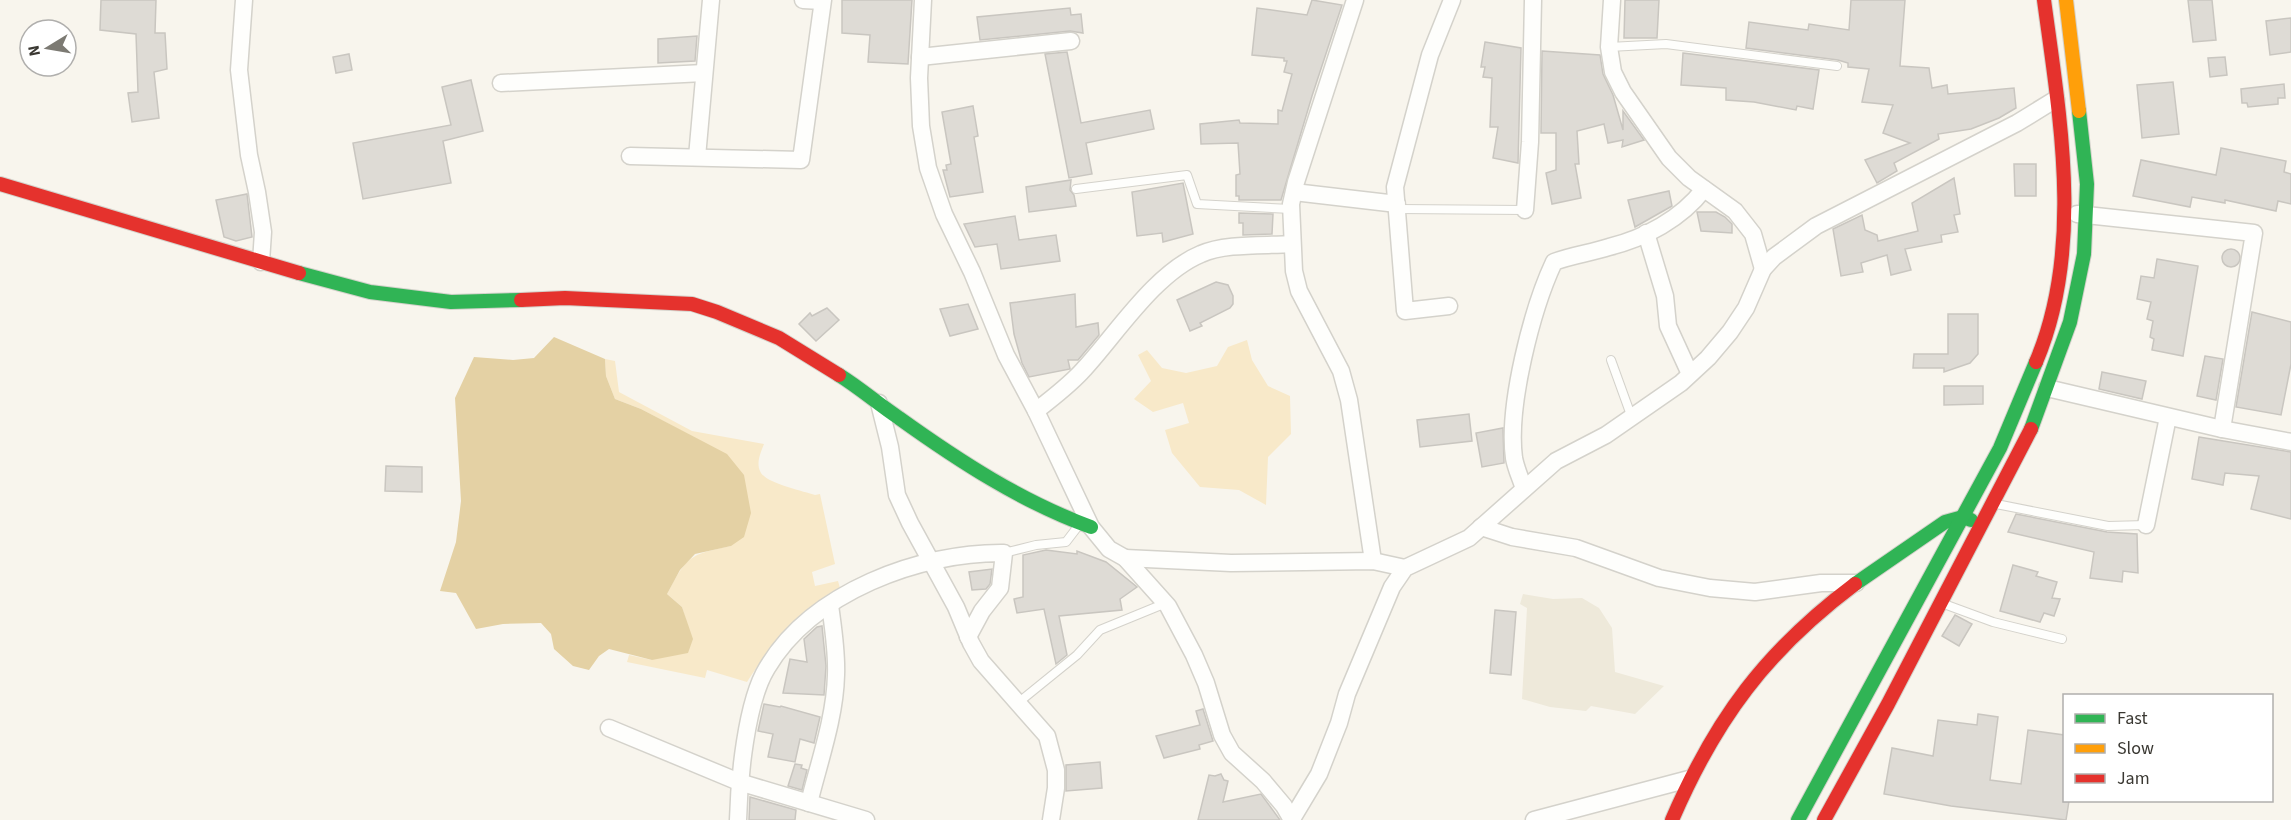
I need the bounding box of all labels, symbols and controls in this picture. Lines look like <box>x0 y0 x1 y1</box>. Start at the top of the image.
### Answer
north arrow <box>18 18 78 78</box>
text: N <box>22 43 46 58</box>
legend <box>2063 694 2273 802</box>
text: Fast <box>2117 706 2148 731</box>
text: Slow <box>2117 736 2154 761</box>
text: Jam <box>2117 766 2150 791</box>

